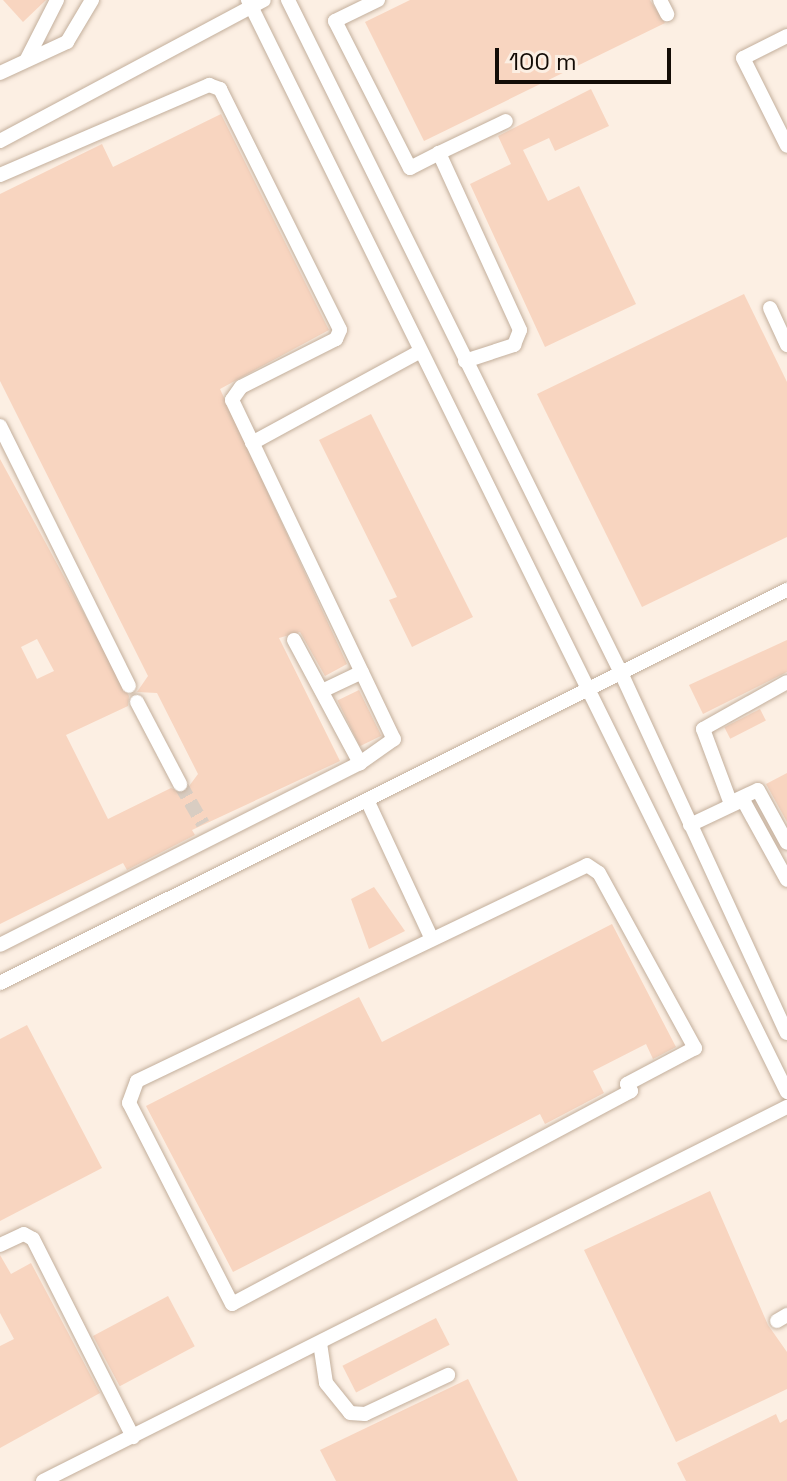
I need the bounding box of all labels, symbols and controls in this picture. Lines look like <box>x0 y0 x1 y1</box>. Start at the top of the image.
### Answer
scale bar <box>499 32 675 82</box>
text: 100 m <box>509 46 577 77</box>

